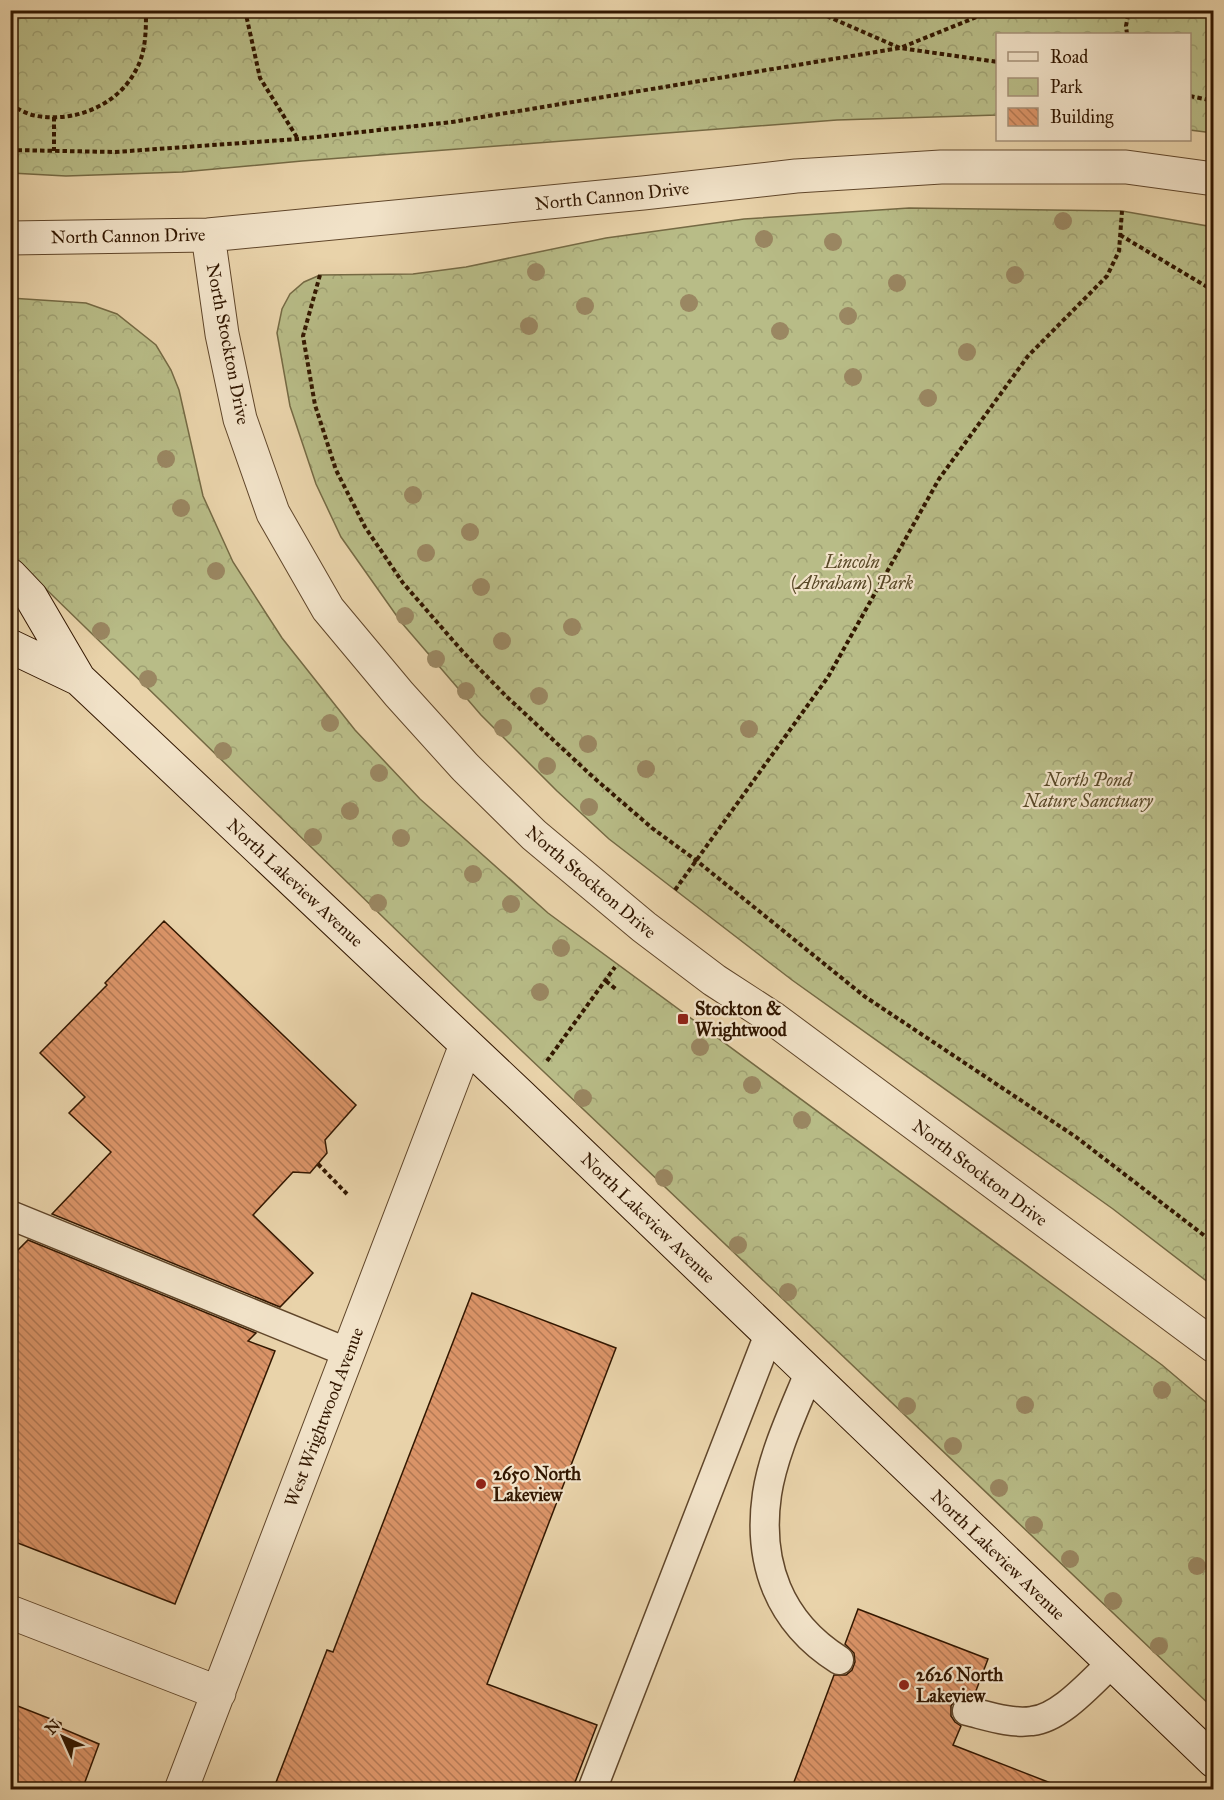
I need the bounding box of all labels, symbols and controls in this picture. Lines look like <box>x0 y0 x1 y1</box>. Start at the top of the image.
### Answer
legend <box>996 33 1191 141</box>
text: Road <box>1050 46 1088 68</box>
text: Park <box>1050 76 1083 98</box>
text: Building <box>1050 106 1114 129</box>
street label: North Cannon Drive <box>534 177 690 215</box>
street label: North Cannon Drive <box>50 224 206 248</box>
street label: North Stockton Drive <box>202 262 254 426</box>
park label: Lincoln (Abraham) Park <box>791 551 913 595</box>
park label: North Pond Nature Sanctuary <box>1022 769 1154 812</box>
street label: North Lakeview Avenue <box>222 814 368 952</box>
street label: North Stockton Drive <box>521 821 661 943</box>
place label: Stockton & Wrightwood <box>695 998 788 1042</box>
marker: Stockton & Wrightwood <box>676 1012 690 1026</box>
street label: North Stockton Drive <box>908 1115 1052 1231</box>
street label: North Lakeview Avenue <box>576 1148 720 1288</box>
street label: West Wrightwood Avenue <box>280 1324 369 1510</box>
place label: 2650 North Lakeview <box>493 1463 582 1506</box>
marker: 2650 North Lakeview <box>474 1477 488 1491</box>
street label: North Lakeview Avenue <box>926 1485 1070 1625</box>
place label: 2626 North Lakeview <box>916 1664 1004 1707</box>
marker: 2626 North Lakeview <box>897 1678 911 1692</box>
north arrow <box>33 1707 93 1767</box>
text: N <box>41 1715 65 1738</box>

